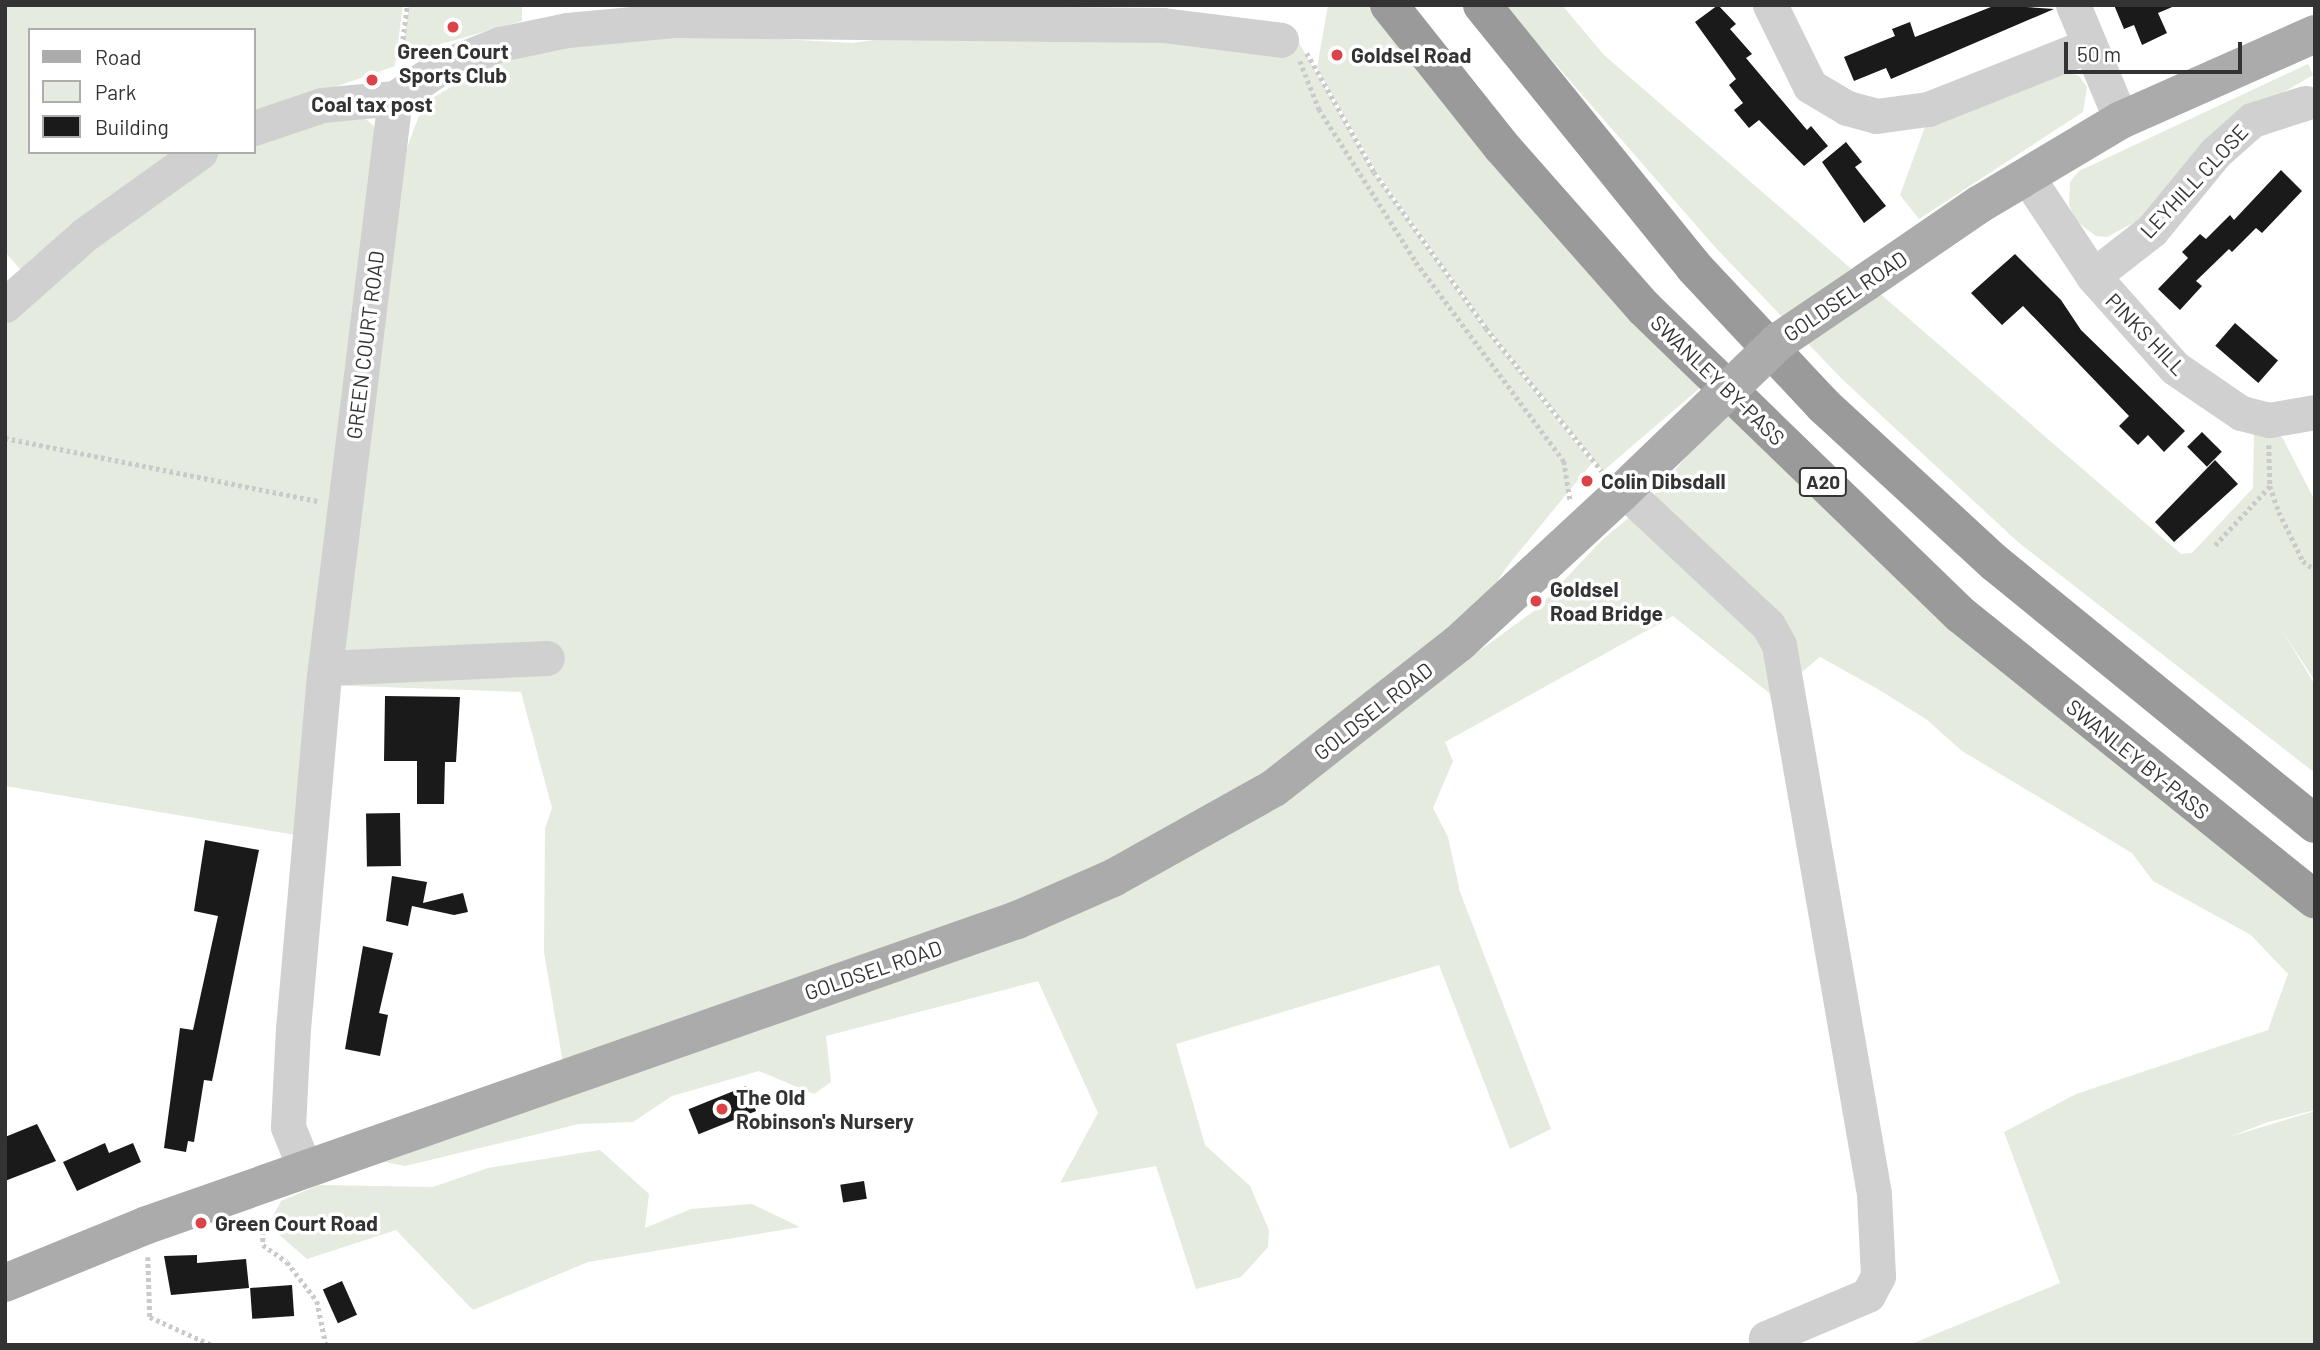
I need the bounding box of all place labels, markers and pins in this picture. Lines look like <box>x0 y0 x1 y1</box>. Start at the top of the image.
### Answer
marker: Green Court Sports Club <box>445 19 461 35</box>
place label: Green Court Sports Club <box>397 38 509 88</box>
place label: Goldsel Road <box>1351 42 1471 68</box>
marker: Goldsel Road <box>1329 47 1345 63</box>
marker: Coal tax post <box>364 72 380 88</box>
place label: Coal tax post <box>311 91 433 117</box>
place label: Colin Dibsdall <box>1601 468 1726 494</box>
marker: Colin Dibsdall <box>1579 473 1595 489</box>
place label: Goldsel Road Bridge <box>1550 576 1663 626</box>
marker: Goldsel Road Bridge <box>1528 593 1544 609</box>
place label: The Old Robinson's Nursery <box>736 1084 914 1134</box>
marker: The Old Robinson's Nursery <box>714 1101 730 1117</box>
place label: Green Court Road <box>215 1210 378 1236</box>
marker: Green Court Road <box>193 1215 209 1231</box>

